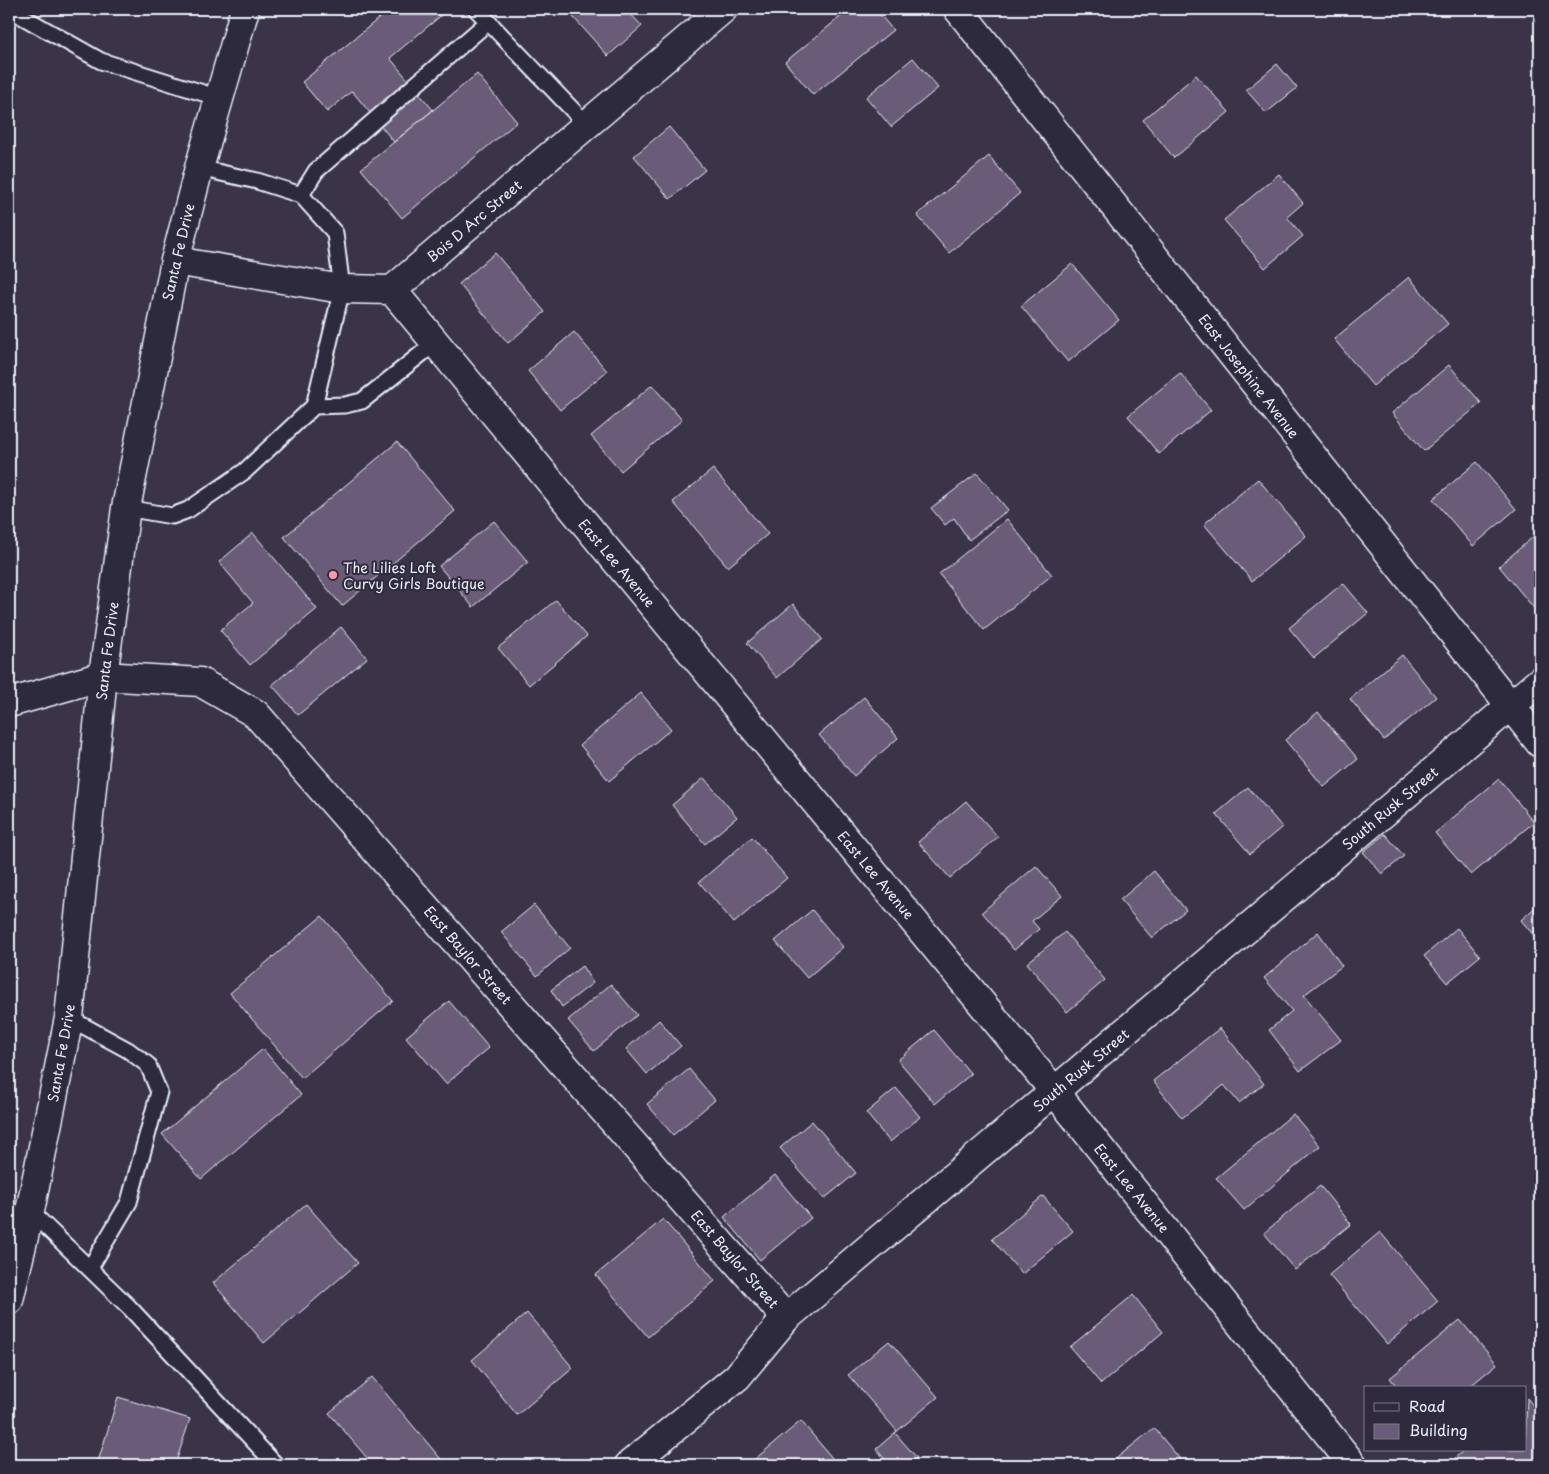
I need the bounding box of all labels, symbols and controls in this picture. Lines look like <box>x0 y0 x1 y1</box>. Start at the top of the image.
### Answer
street label: Bois D Arc Street <box>422 175 526 267</box>
street label: Santa Fe Drive <box>157 201 199 303</box>
street label: East Josephine Avenue <box>1194 309 1305 443</box>
street label: East Lee Avenue <box>574 514 660 612</box>
place label: The Lilies Loft Curvy Girls Boutique <box>343 557 485 594</box>
marker: The Lilies Loft Curvy Girls Boutique <box>327 569 339 581</box>
street label: Santa Fe Drive <box>91 601 123 701</box>
street label: South Rusk Street <box>1337 761 1443 855</box>
street label: East Lee Avenue <box>833 826 919 924</box>
street label: East Baylor Street <box>419 901 517 1009</box>
street label: Santa Fe Drive <box>42 1002 80 1104</box>
street label: South Rusk Street <box>1028 1023 1134 1117</box>
street label: East Lee Avenue <box>1089 1139 1175 1237</box>
street label: East Baylor Street <box>686 1205 784 1313</box>
legend <box>1364 1386 1526 1452</box>
text: Road <box>1409 1394 1445 1417</box>
text: Building <box>1409 1418 1468 1441</box>

